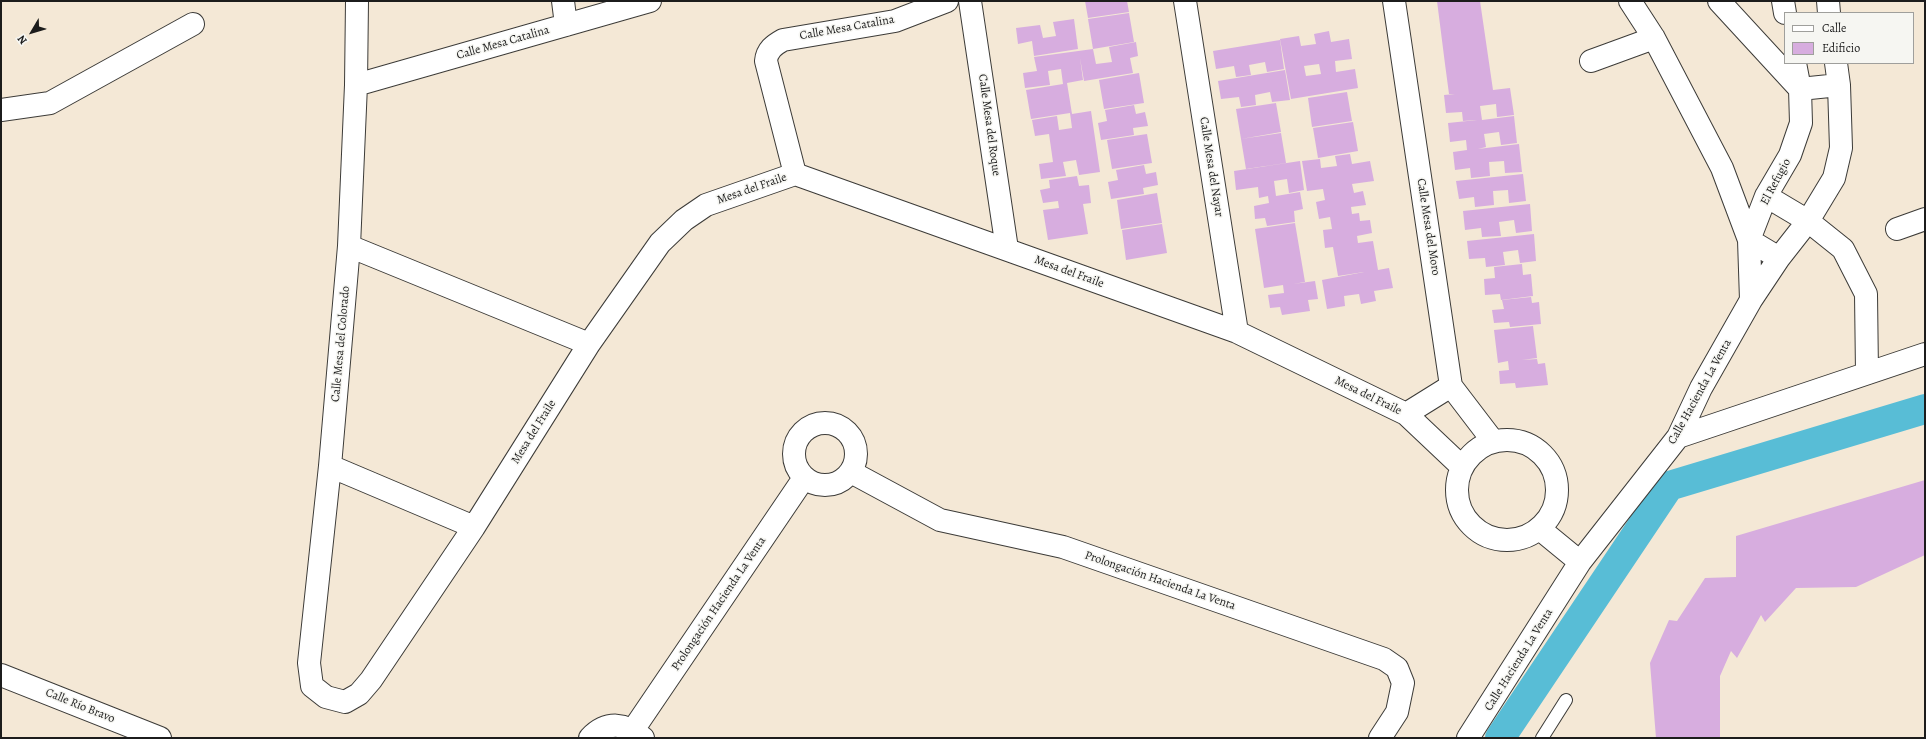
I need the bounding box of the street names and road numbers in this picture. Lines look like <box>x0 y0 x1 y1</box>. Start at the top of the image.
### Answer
street label: Calle Mesa Catalina <box>799 13 895 43</box>
street label: Calle Mesa Catalina <box>455 23 551 63</box>
street label: Calle Mesa del Roque <box>975 73 1003 177</box>
street label: Calle Mesa del Nayar <box>1196 116 1226 218</box>
street label: El Refugio <box>1758 156 1794 208</box>
street label: Mesa del Fraile <box>715 170 789 208</box>
street label: Calle Mesa del Moro <box>1413 177 1443 277</box>
street label: Mesa del Fraile <box>1032 253 1106 291</box>
street label: Calle Mesa del Colorado <box>329 285 353 403</box>
street label: Calle Hacienda La Venta <box>1665 337 1735 447</box>
street label: Mesa del Fraile <box>1332 374 1404 418</box>
street label: Mesa del Fraile <box>509 397 559 467</box>
street label: Prolongación Hacienda La Venta <box>669 534 769 674</box>
street label: Prolongación Hacienda La Venta <box>1083 548 1237 614</box>
street label: Calle Hacienda La Venta <box>1482 606 1556 714</box>
street label: Calle Río Bravo <box>43 686 117 726</box>

